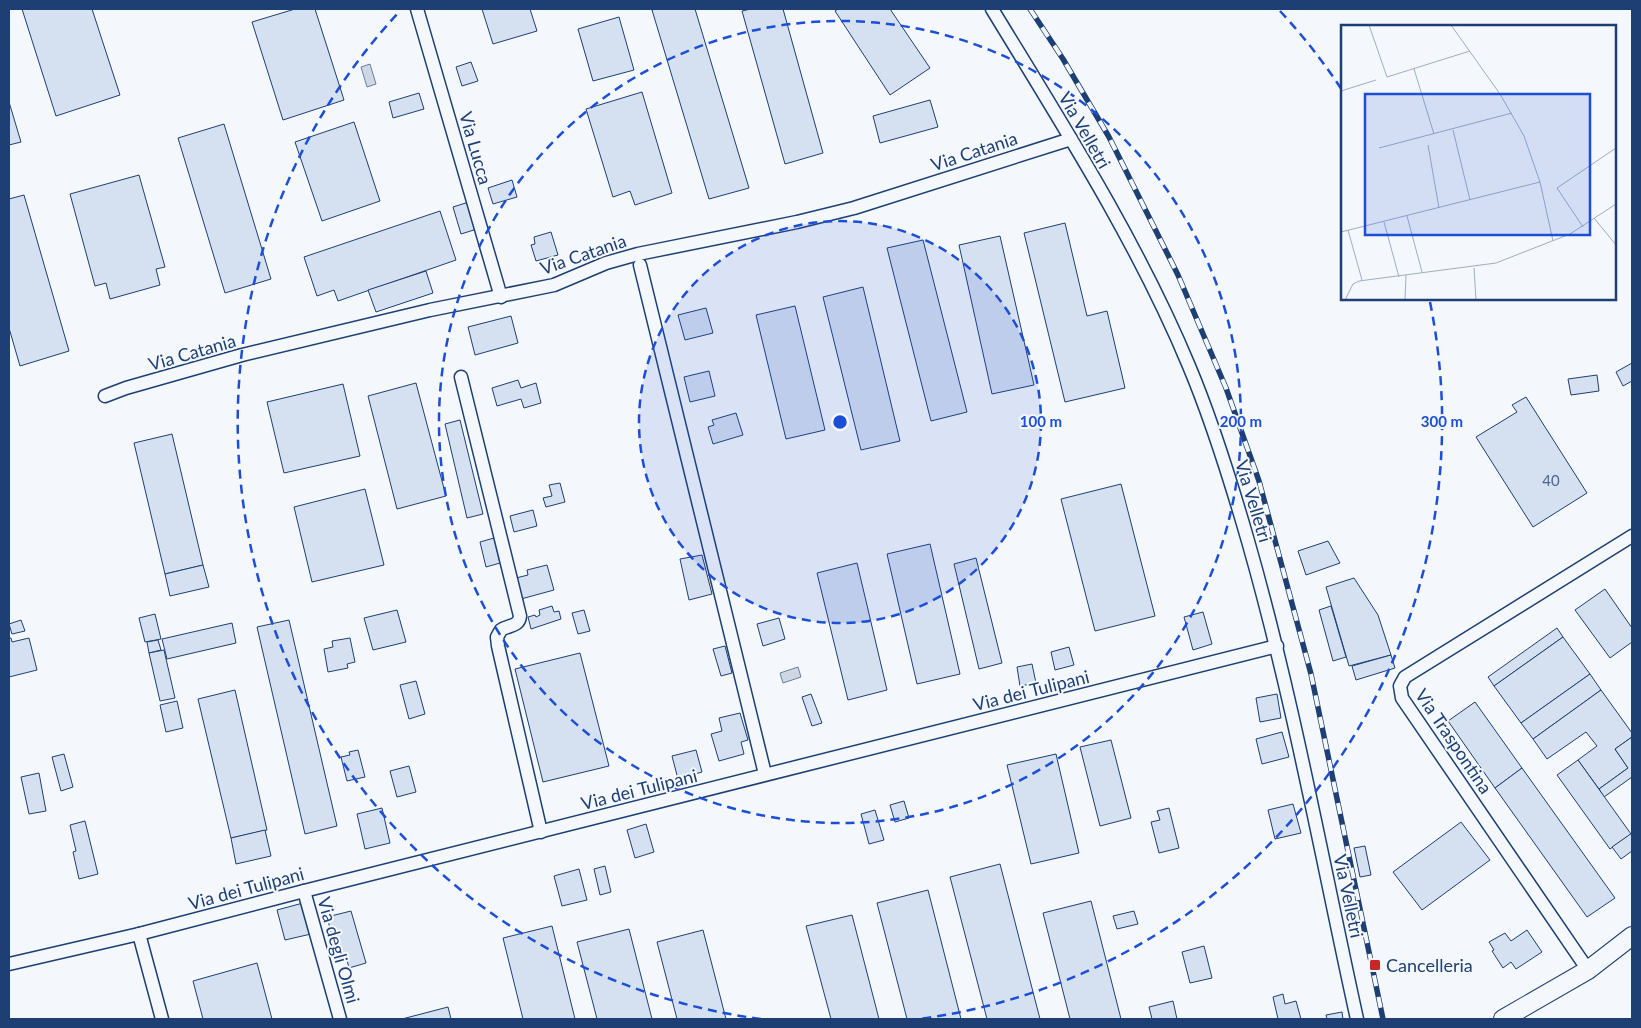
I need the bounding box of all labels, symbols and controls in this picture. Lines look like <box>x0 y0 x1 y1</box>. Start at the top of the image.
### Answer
inset map <box>1341 25 1616 300</box>
street label: Via Velletri <box>1054 88 1116 172</box>
street label: Via Lucca <box>455 109 497 187</box>
street label: Via Catania <box>928 127 1020 175</box>
street label: Via Catania <box>537 229 629 279</box>
street label: Via Catania <box>146 329 238 375</box>
text: 100 m <box>1020 412 1062 430</box>
text: 200 m <box>1220 412 1262 430</box>
text: 300 m <box>1421 412 1463 430</box>
centre of rings <box>831 413 849 431</box>
street label: Via Velletri <box>1231 457 1277 545</box>
house number: 40 <box>1542 471 1560 489</box>
street label: Via dei Tulipani <box>971 665 1091 715</box>
street label: Via Traspontina <box>1411 684 1497 798</box>
street label: Via dei Tulipani <box>579 764 699 814</box>
street label: Via Velletri <box>1329 852 1369 940</box>
street label: Via dei Tulipani <box>186 862 306 914</box>
street label: Via degli Olmi <box>313 894 365 1006</box>
place label: Cancelleria <box>1386 954 1473 976</box>
marker: Cancelleria <box>1368 958 1382 972</box>

